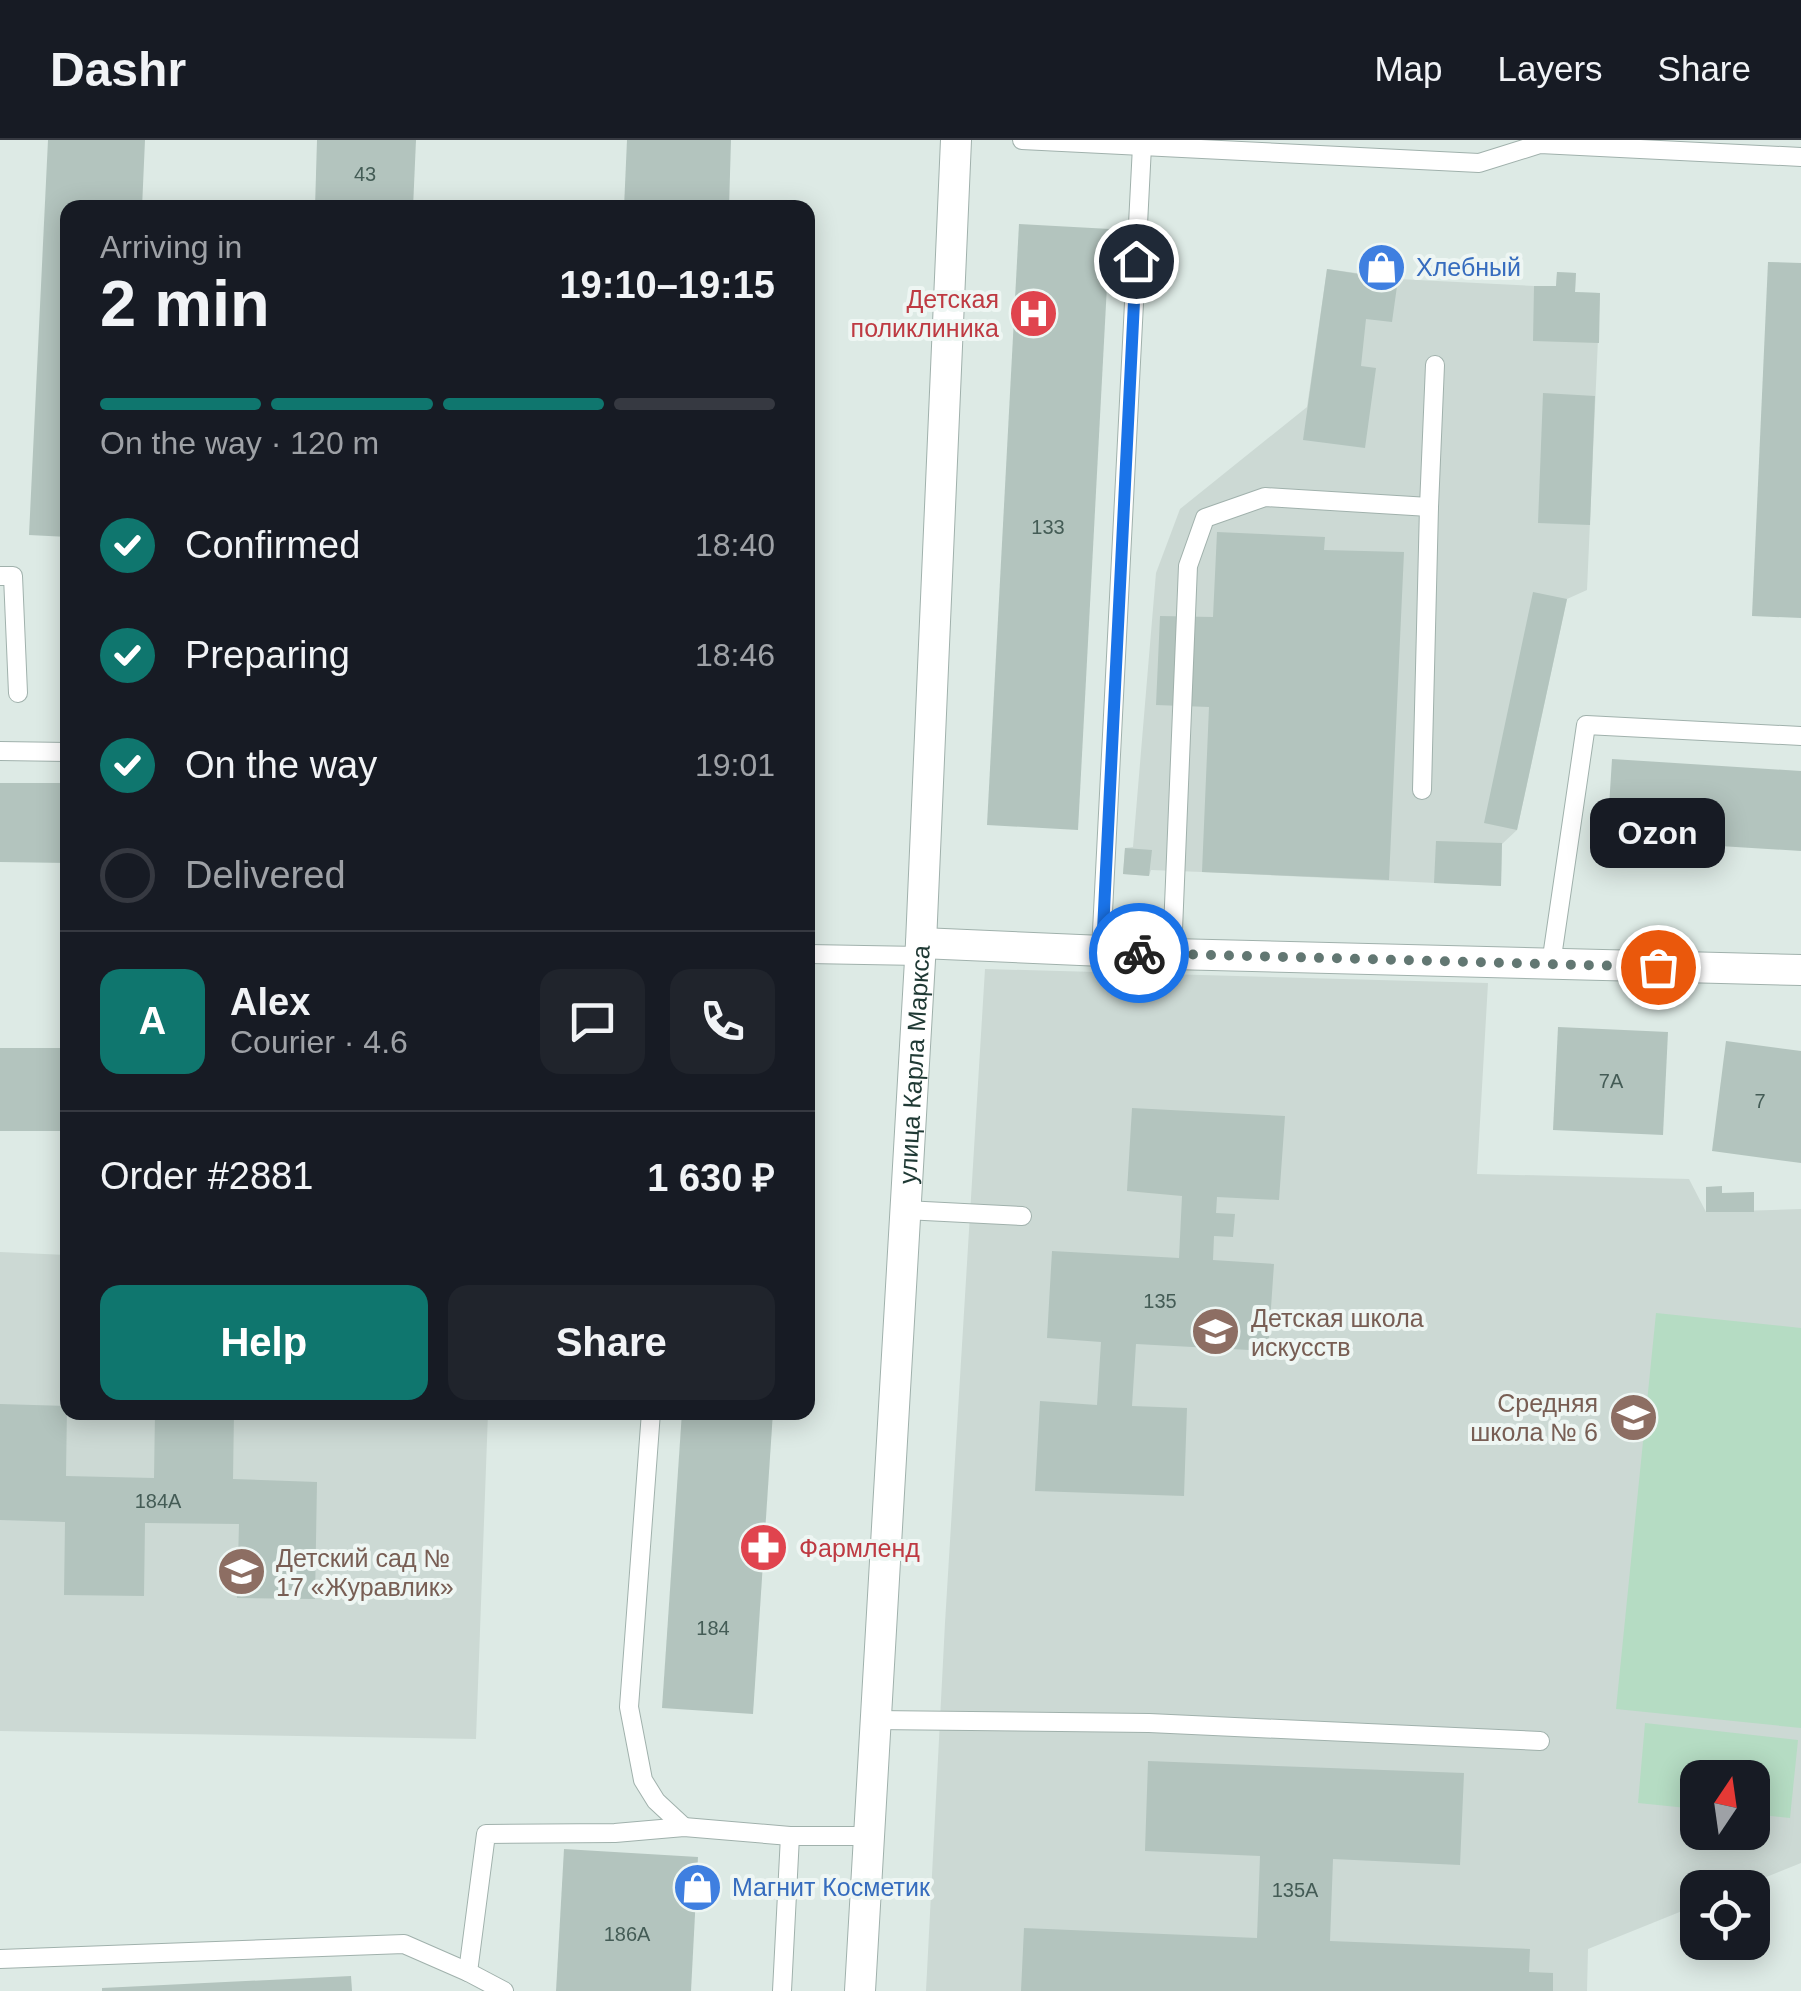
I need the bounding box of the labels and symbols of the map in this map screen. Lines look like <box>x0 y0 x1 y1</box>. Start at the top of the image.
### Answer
house number: 43 <box>354 163 376 185</box>
pin <box>1094 219 1179 304</box>
shop icon: Хлебный <box>1355 241 1407 293</box>
place label: Хлебный <box>1416 253 1521 281</box>
place label: Детская поликлиника <box>851 285 999 342</box>
hospital icon: Детская поликлиника <box>1008 287 1060 339</box>
house number: 133 <box>1031 516 1065 538</box>
callout: Ozon <box>1590 797 1726 867</box>
courier <box>1089 903 1189 1003</box>
pin <box>1616 925 1701 1010</box>
street label: улица Карла Маркса <box>893 944 935 1185</box>
house number: 7А <box>1599 1070 1624 1092</box>
house number: 7 <box>1754 1090 1766 1112</box>
house number: 135 <box>1143 1290 1177 1312</box>
place label: Детская школа искусств <box>1251 1304 1424 1361</box>
school or university icon: Детская школа искусств <box>1190 1306 1242 1358</box>
place label: Средняя школа № 6 <box>1470 1389 1598 1446</box>
school or university icon: Средняя школа № 6 <box>1607 1391 1659 1443</box>
house number: 184А <box>135 1490 182 1512</box>
pharmacy icon: Фармленд <box>738 1522 790 1574</box>
place label: Фармленд <box>799 1534 920 1562</box>
place label: Детский сад № 17 «Журавлик» <box>276 1544 454 1601</box>
school or university icon: Детский сад № 17 «Журавлик» <box>215 1546 267 1598</box>
house number: 184 <box>696 1617 730 1639</box>
north arrow <box>1680 1760 1770 1850</box>
shop icon: Магнит Косметик <box>671 1861 723 1913</box>
place label: Магнит Косметик <box>732 1873 931 1901</box>
house number: 135А <box>1272 1879 1319 1901</box>
house number: 186А <box>604 1923 651 1945</box>

